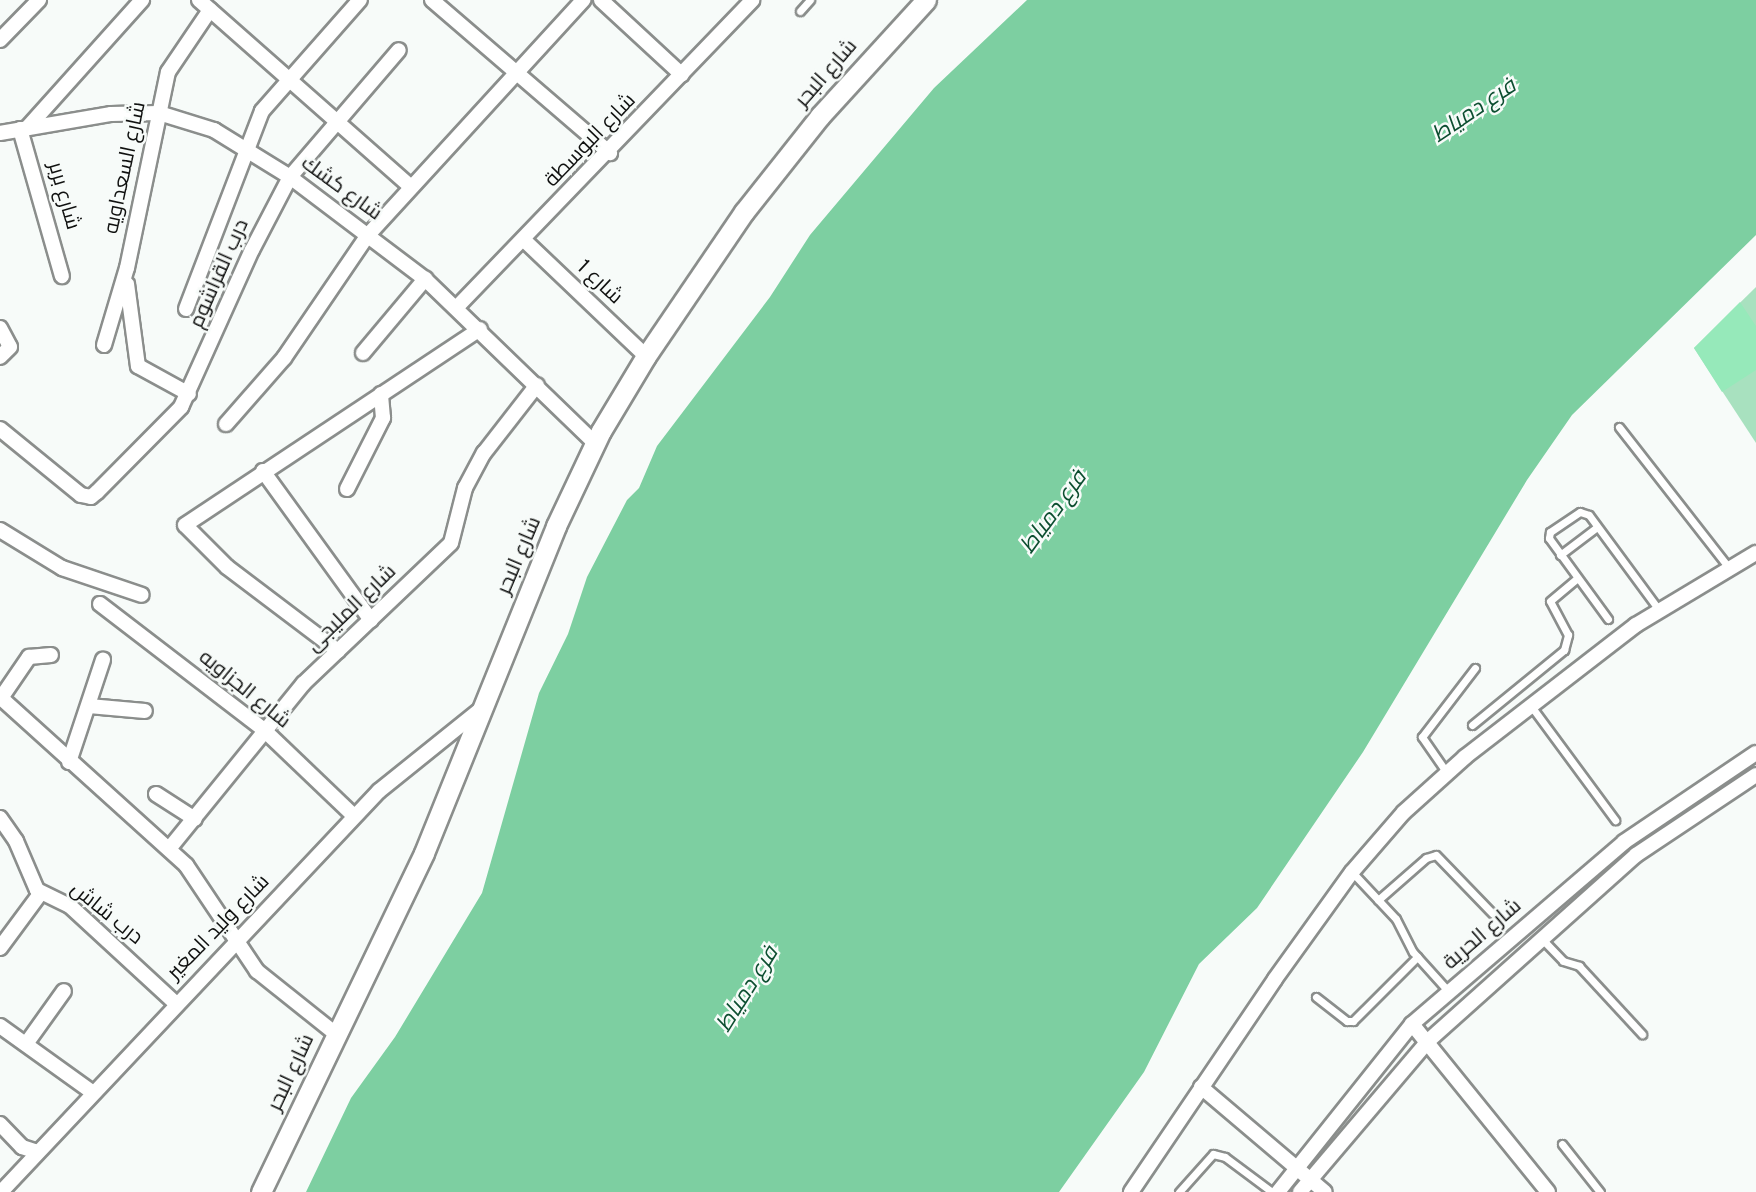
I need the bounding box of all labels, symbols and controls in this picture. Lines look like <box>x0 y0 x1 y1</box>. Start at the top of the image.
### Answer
street label: شارع البحر <box>791 35 863 113</box>
water label: فرع دمياط <box>1428 74 1522 150</box>
street label: شارع البوسطة <box>540 89 642 193</box>
street label: شارع السعداويه <box>100 100 152 236</box>
street label: شارع كشك <box>296 151 386 227</box>
street label: شارع بربر <box>41 159 85 233</box>
street label: درب القراشوم <box>185 216 255 332</box>
street label: شارع 1 <box>571 256 627 310</box>
water label: فرع دمياط <box>1016 466 1094 560</box>
street label: شارع البحر <box>492 513 548 599</box>
street label: شارع المليجى <box>302 560 402 658</box>
street label: شارع الجزاويه <box>193 645 295 735</box>
street label: شارع وليد المغير <box>162 870 276 986</box>
street label: درب شاش <box>65 877 147 951</box>
street label: شارع الحرية <box>1439 894 1527 976</box>
water label: فرع دمياط <box>712 942 786 1038</box>
street label: شارع البحر <box>263 1030 321 1116</box>

